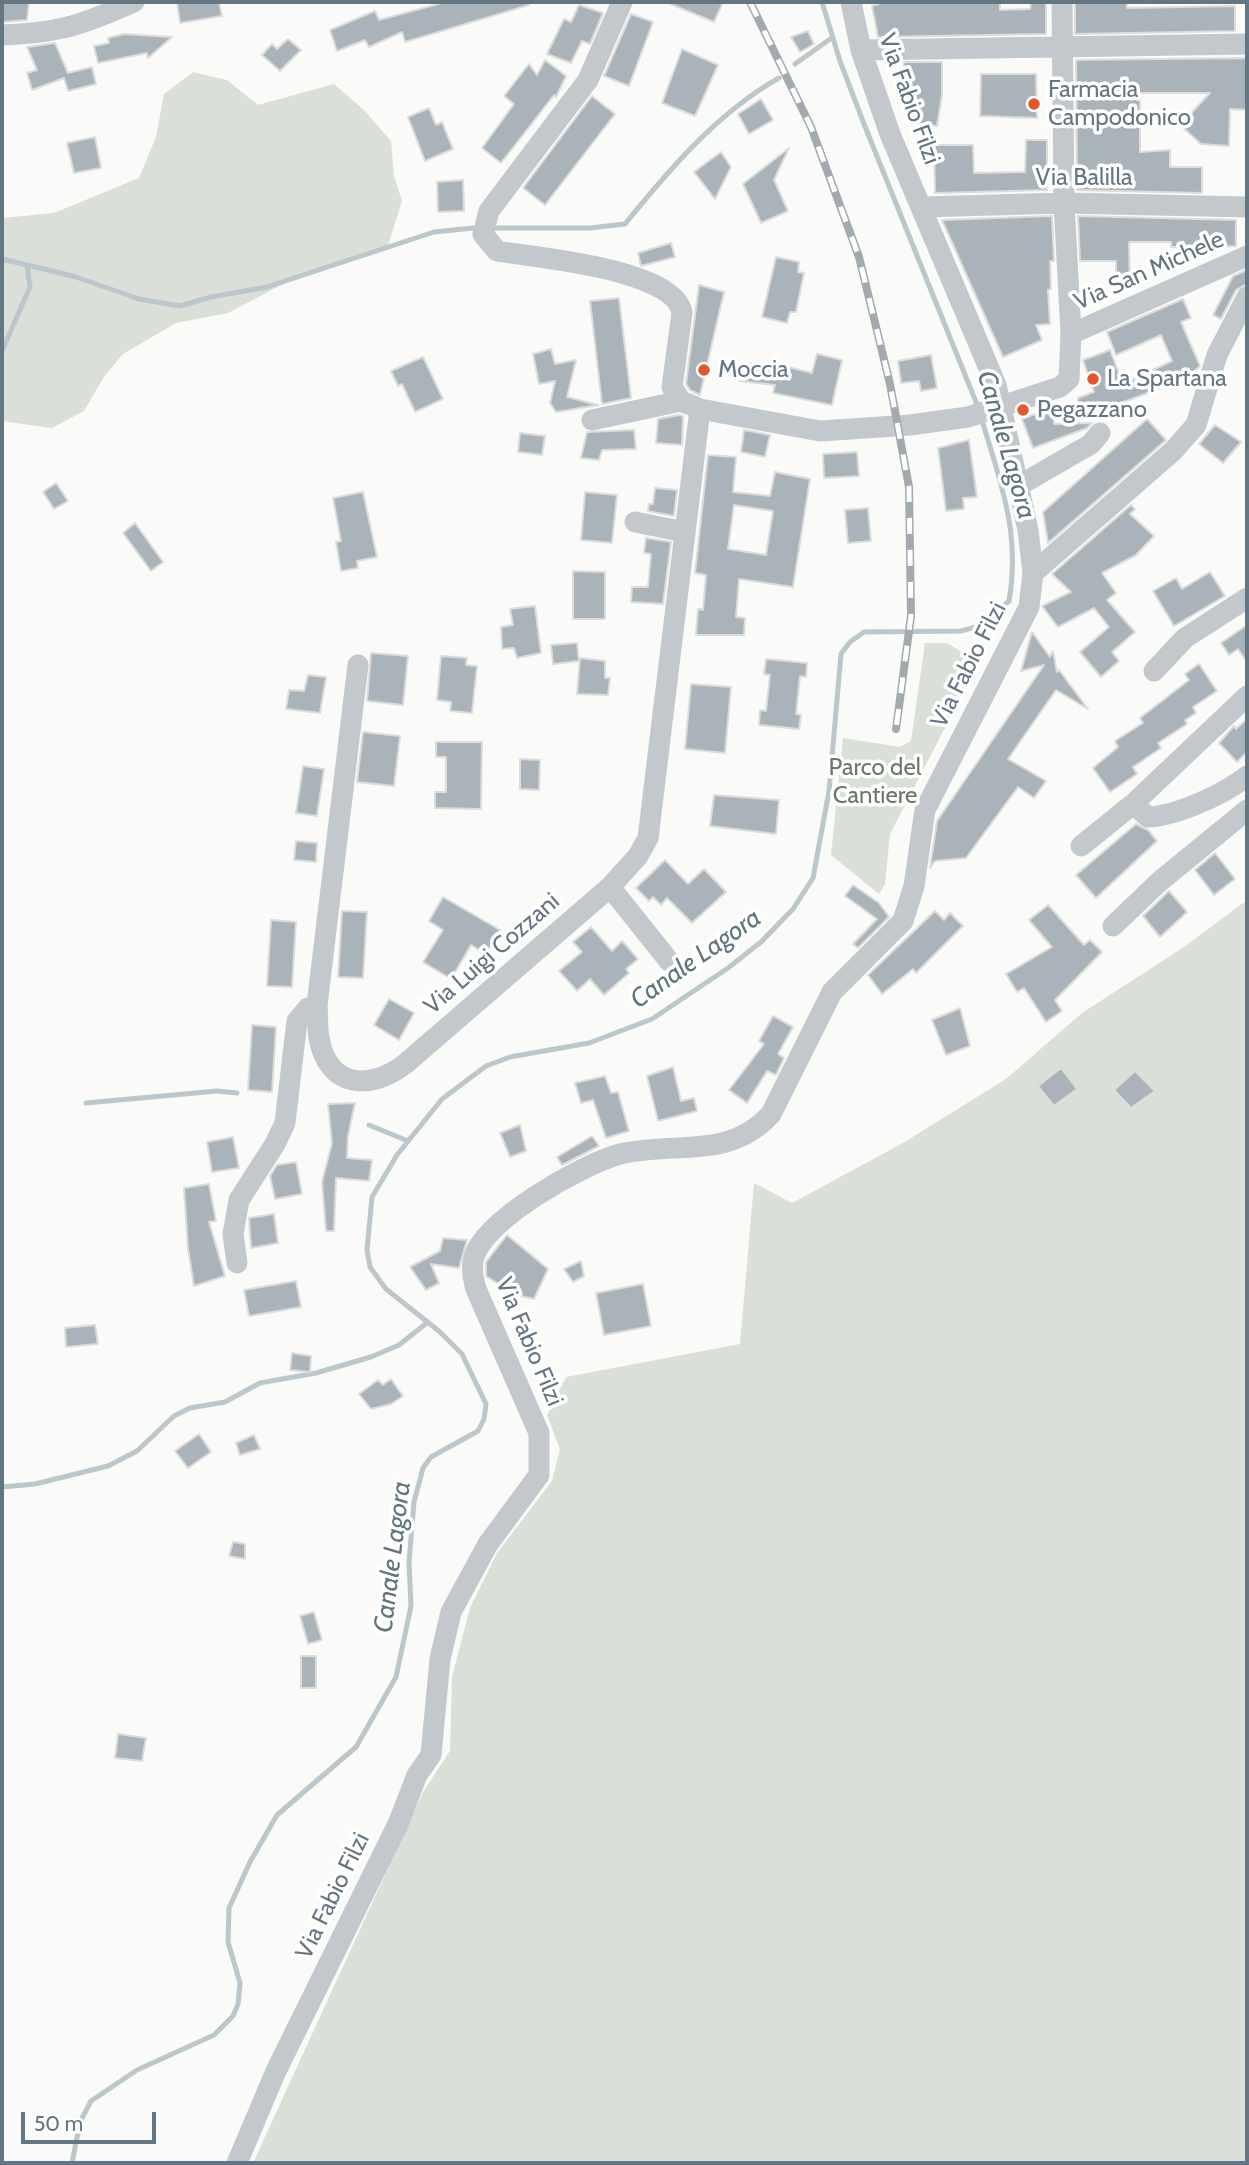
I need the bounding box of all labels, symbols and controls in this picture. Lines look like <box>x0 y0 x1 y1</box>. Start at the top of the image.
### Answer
street label: Via Fabio Filzi <box>872 30 946 168</box>
place label: Farmacia Campodonico <box>1048 76 1191 132</box>
marker: Farmacia Campodonico <box>1026 96 1042 112</box>
street label: Via Balilla <box>1035 164 1133 192</box>
street label: Via San Michele <box>1070 225 1228 317</box>
place label: Moccia <box>718 356 789 384</box>
marker: Moccia <box>696 362 712 378</box>
place label: La Spartana <box>1107 365 1227 393</box>
water label: Canale Lagora <box>970 367 1042 523</box>
marker: La Spartana <box>1085 371 1101 387</box>
place label: Pegazzano <box>1037 396 1147 424</box>
marker: Pegazzano <box>1015 402 1031 418</box>
street label: Via Fabio Filzi <box>925 597 1013 733</box>
park label: Parco del Cantiere <box>829 754 921 810</box>
street label: Via Luigi Cozzani <box>418 887 566 1021</box>
water label: Canale Lagora <box>625 902 767 1016</box>
street label: Via Fabio Filzi <box>489 1273 569 1411</box>
water label: Canale Lagora <box>368 1479 418 1635</box>
street label: Via Fabio Filzi <box>290 1828 376 1964</box>
scale bar <box>24 2098 159 2142</box>
text: 50 m <box>34 2111 83 2136</box>

